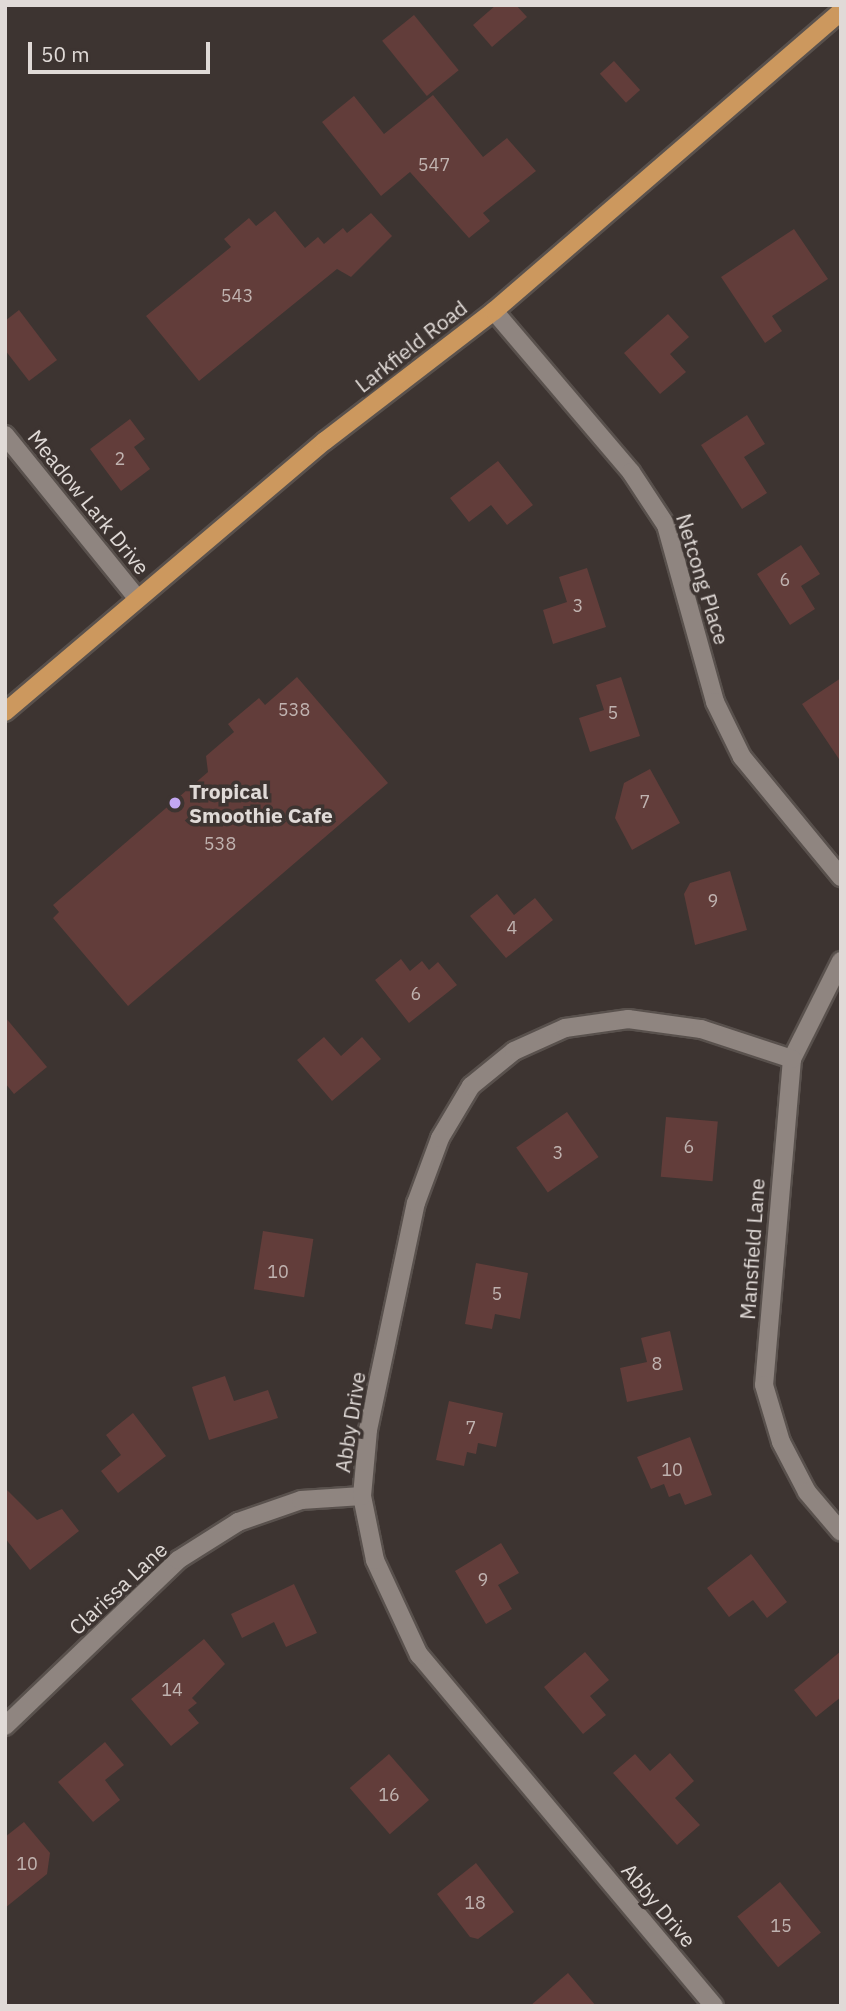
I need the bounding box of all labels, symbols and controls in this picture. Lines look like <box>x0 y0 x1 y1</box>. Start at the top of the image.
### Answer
scale bar <box>32 28 214 72</box>
text: 50 m <box>41 40 90 68</box>
house number: 547 <box>418 154 450 176</box>
house number: 543 <box>221 285 253 307</box>
street label: Larkfield Road <box>350 294 472 398</box>
street label: Meadow Lark Drive <box>23 425 155 579</box>
house number: 2 <box>115 448 125 470</box>
street label: Netcong Place <box>671 511 735 647</box>
house number: 6 <box>780 569 790 591</box>
house number: 3 <box>573 595 583 617</box>
house number: 538 <box>278 699 310 721</box>
house number: 5 <box>608 702 618 724</box>
place label: Tropical Smoothie Cafe <box>189 778 333 828</box>
house number: 7 <box>640 791 650 813</box>
marker: Tropical Smoothie Cafe <box>167 795 183 811</box>
house number: 538 <box>204 833 236 855</box>
house number: 9 <box>708 890 718 912</box>
house number: 4 <box>507 917 517 939</box>
house number: 6 <box>411 983 421 1005</box>
house number: 6 <box>684 1136 694 1158</box>
house number: 3 <box>553 1142 563 1164</box>
street label: Mansfield Lane <box>734 1177 770 1321</box>
house number: 10 <box>267 1261 289 1283</box>
house number: 5 <box>492 1283 502 1305</box>
house number: 8 <box>652 1353 662 1375</box>
street label: Abby Drive <box>330 1370 370 1474</box>
house number: 7 <box>466 1417 476 1439</box>
house number: 10 <box>661 1459 683 1481</box>
street label: Clarissa Lane <box>64 1536 172 1640</box>
house number: 9 <box>478 1569 488 1591</box>
house number: 14 <box>161 1679 183 1701</box>
house number: 16 <box>378 1784 400 1806</box>
house number: 10 <box>16 1853 38 1875</box>
street label: Abby Drive <box>617 1858 701 1952</box>
house number: 18 <box>464 1892 486 1914</box>
house number: 15 <box>770 1915 792 1937</box>

